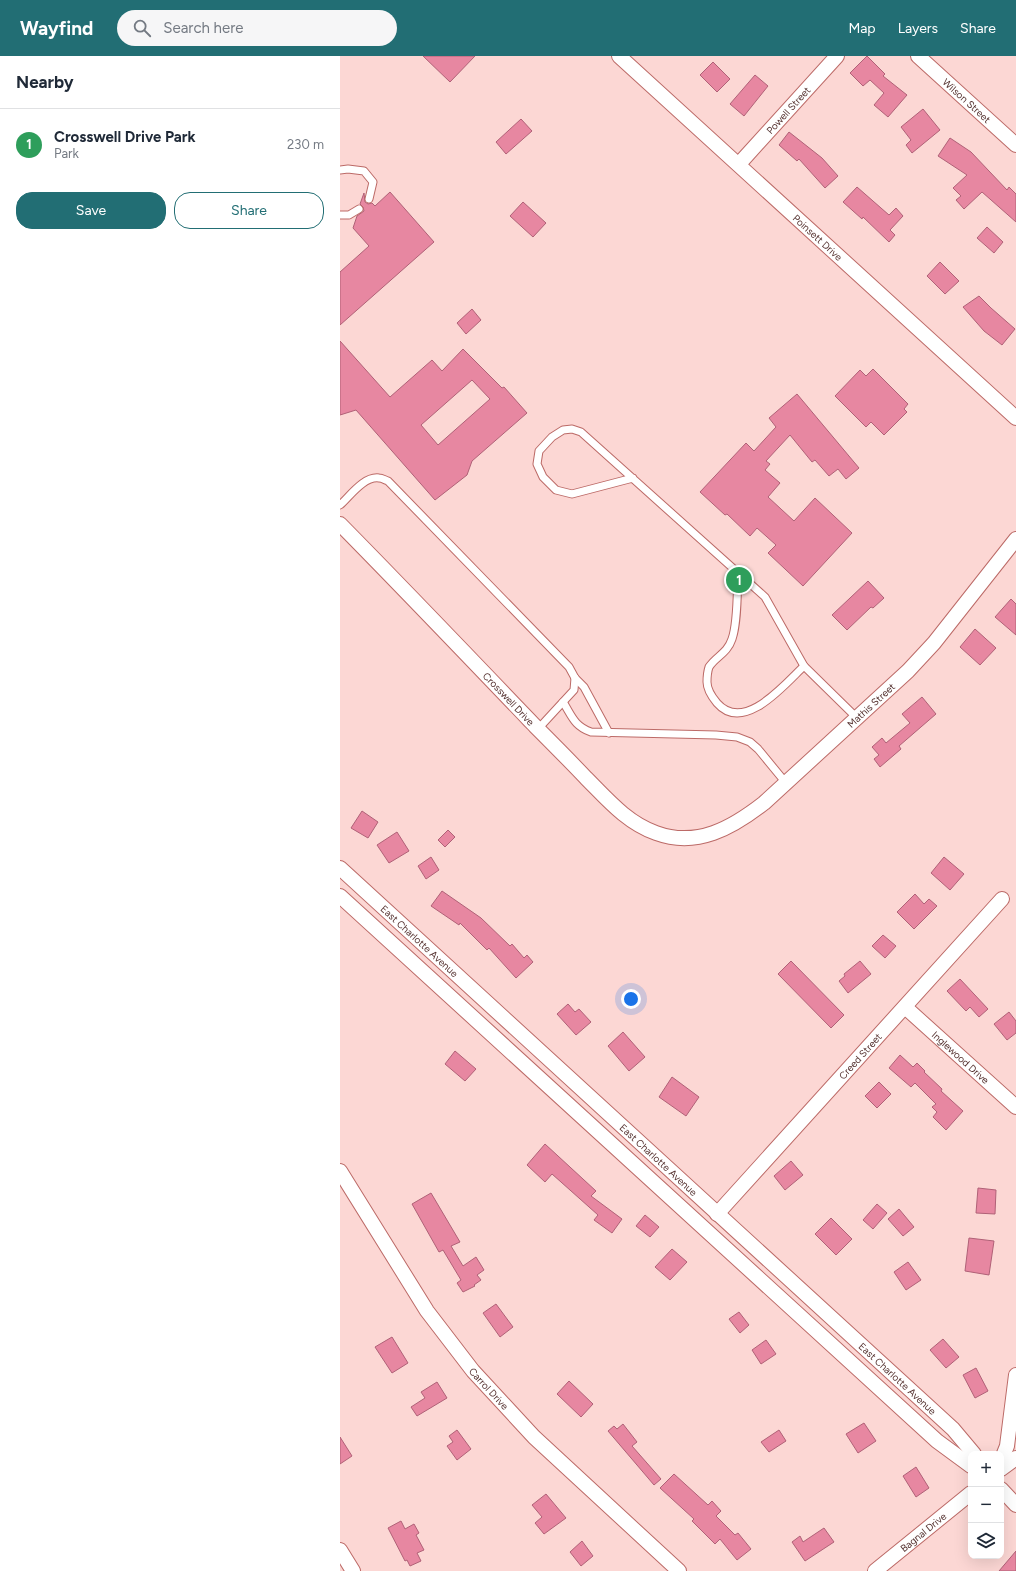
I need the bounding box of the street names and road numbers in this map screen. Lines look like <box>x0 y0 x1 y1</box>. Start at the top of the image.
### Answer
street label: Wilson Street <box>940 76 994 126</box>
street label: Powell Street <box>764 84 813 137</box>
street label: Poinsett Drive <box>790 212 845 264</box>
street label: Crosswell Drive <box>480 670 537 729</box>
street label: Mathis Street <box>844 680 898 731</box>
street label: East Charlotte Avenue <box>378 903 461 980</box>
street label: Inglewood Drive <box>929 1028 992 1087</box>
street label: Creed Street <box>836 1030 885 1082</box>
street label: East Charlotte Avenue <box>617 1121 700 1199</box>
street label: East Charlotte Avenue <box>856 1340 939 1418</box>
street label: Carrol Drive <box>466 1365 512 1413</box>
street label: Bagnal Drive <box>898 1509 950 1555</box>

